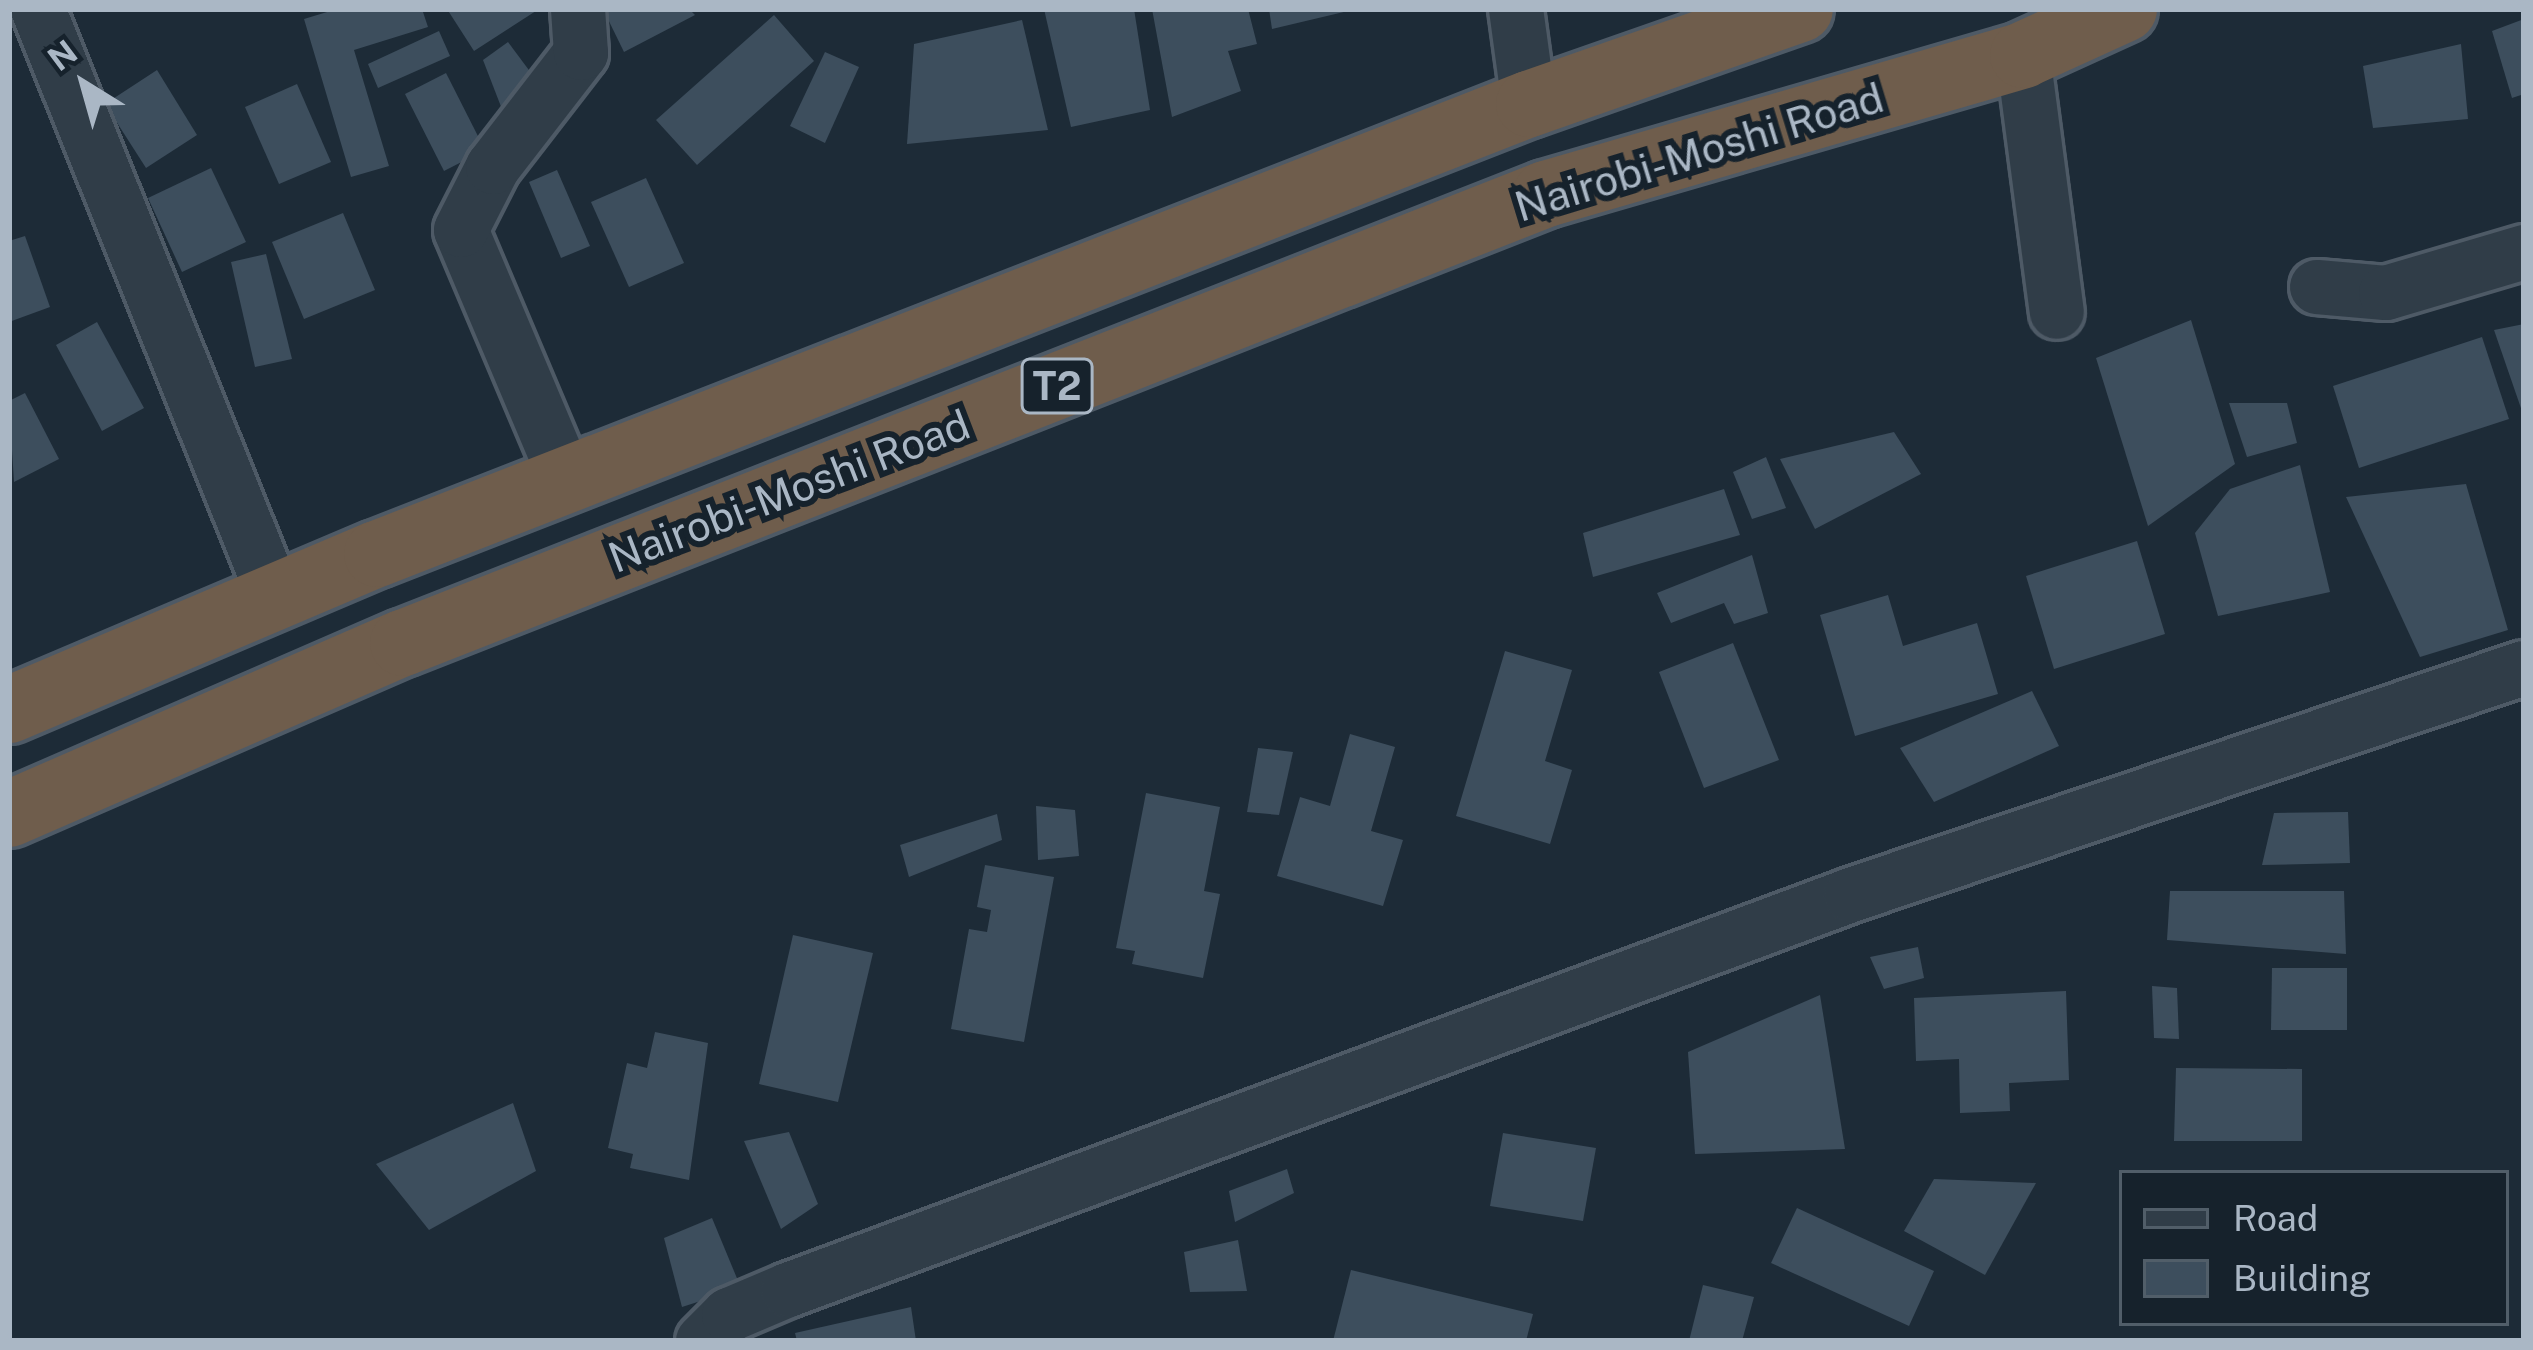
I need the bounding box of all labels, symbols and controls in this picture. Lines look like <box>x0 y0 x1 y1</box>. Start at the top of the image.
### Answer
north arrow <box>24 24 144 144</box>
text: N <box>41 32 84 78</box>
street label: Nairobi-Moshi Road <box>1509 72 1889 232</box>
road number: T2 <box>1018 353 1096 419</box>
street label: Nairobi-Moshi Road <box>601 399 977 583</box>
legend <box>2119 1170 2509 1326</box>
text: Road <box>2233 1197 2318 1239</box>
text: Building <box>2233 1257 2371 1299</box>

